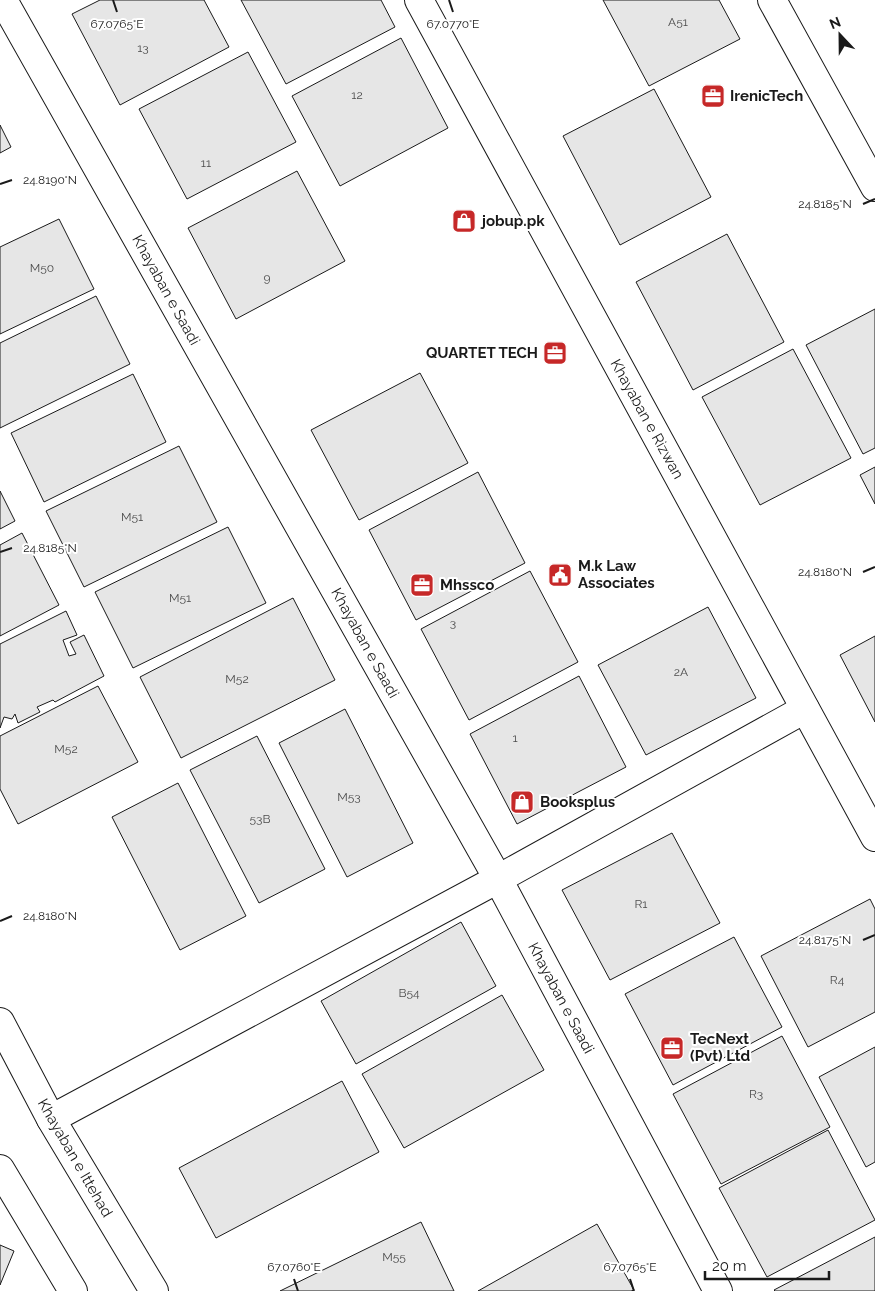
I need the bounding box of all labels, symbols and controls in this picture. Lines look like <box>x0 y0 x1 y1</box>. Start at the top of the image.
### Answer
north arrow <box>815 10 865 60</box>
text: N <box>827 14 843 32</box>
house number: A51 <box>668 15 688 29</box>
text: 67.0765°E <box>90 17 144 31</box>
text: 67.0770°E <box>427 17 479 31</box>
house number: 13 <box>137 41 149 55</box>
office icon: IrenicTech <box>700 83 726 109</box>
place label: IrenicTech <box>730 87 803 105</box>
house number: 12 <box>351 88 363 102</box>
house number: 11 <box>201 156 211 170</box>
text: 24.8190°N <box>23 173 77 187</box>
text: 24.8185°N <box>798 197 852 211</box>
shop icon: jobup.pk <box>451 208 477 234</box>
place label: jobup.pk <box>480 212 545 230</box>
street label: Khayaban e Saadi <box>128 232 204 348</box>
house number: M50 <box>30 261 54 275</box>
house number: 9 <box>263 271 271 285</box>
office icon: QUARTET TECH <box>542 340 568 366</box>
place label: QUARTET TECH <box>426 344 538 362</box>
street label: Khayaban e Rizwan <box>607 356 687 482</box>
house number: M51 <box>121 510 143 524</box>
text: 24.8185°N <box>23 541 77 555</box>
place label: M.k Law Associates <box>578 557 655 592</box>
public building icon: M.k Law Associates <box>547 562 573 588</box>
text: 24.8180°N <box>798 565 852 579</box>
office icon: Mhssco <box>409 572 435 598</box>
place label: Mhssco <box>440 576 494 594</box>
street label: Khayaban e Saadi <box>327 585 403 701</box>
house number: M51 <box>169 591 191 605</box>
house number: 3 <box>450 616 456 630</box>
house number: 2A <box>674 665 688 679</box>
house number: M52 <box>225 672 249 686</box>
house number: 1 <box>512 731 518 745</box>
house number: M52 <box>54 742 78 756</box>
shop icon: Booksplus <box>509 789 535 815</box>
house number: M53 <box>337 790 361 804</box>
place label: Booksplus <box>540 793 615 811</box>
house number: 53B <box>250 812 270 826</box>
house number: R1 <box>635 897 647 911</box>
text: 24.8180°N <box>23 909 77 923</box>
text: 24.8175°N <box>799 933 851 947</box>
street label: Khayaban e Saadi <box>524 939 598 1057</box>
house number: R4 <box>830 973 845 987</box>
house number: B54 <box>398 986 420 1000</box>
place label: TecNext (Pvt) Ltd <box>690 1030 750 1065</box>
office icon: TecNext (Pvt) Ltd <box>659 1035 685 1061</box>
house number: R3 <box>749 1087 763 1101</box>
street label: Khayaban e Ittehad <box>34 1096 116 1220</box>
scale bar <box>705 1248 829 1280</box>
house number: M55 <box>382 1250 406 1264</box>
text: 20 m <box>712 1257 747 1275</box>
text: 67.0760°E <box>267 1260 321 1274</box>
text: 67.0765°E <box>603 1260 657 1274</box>

